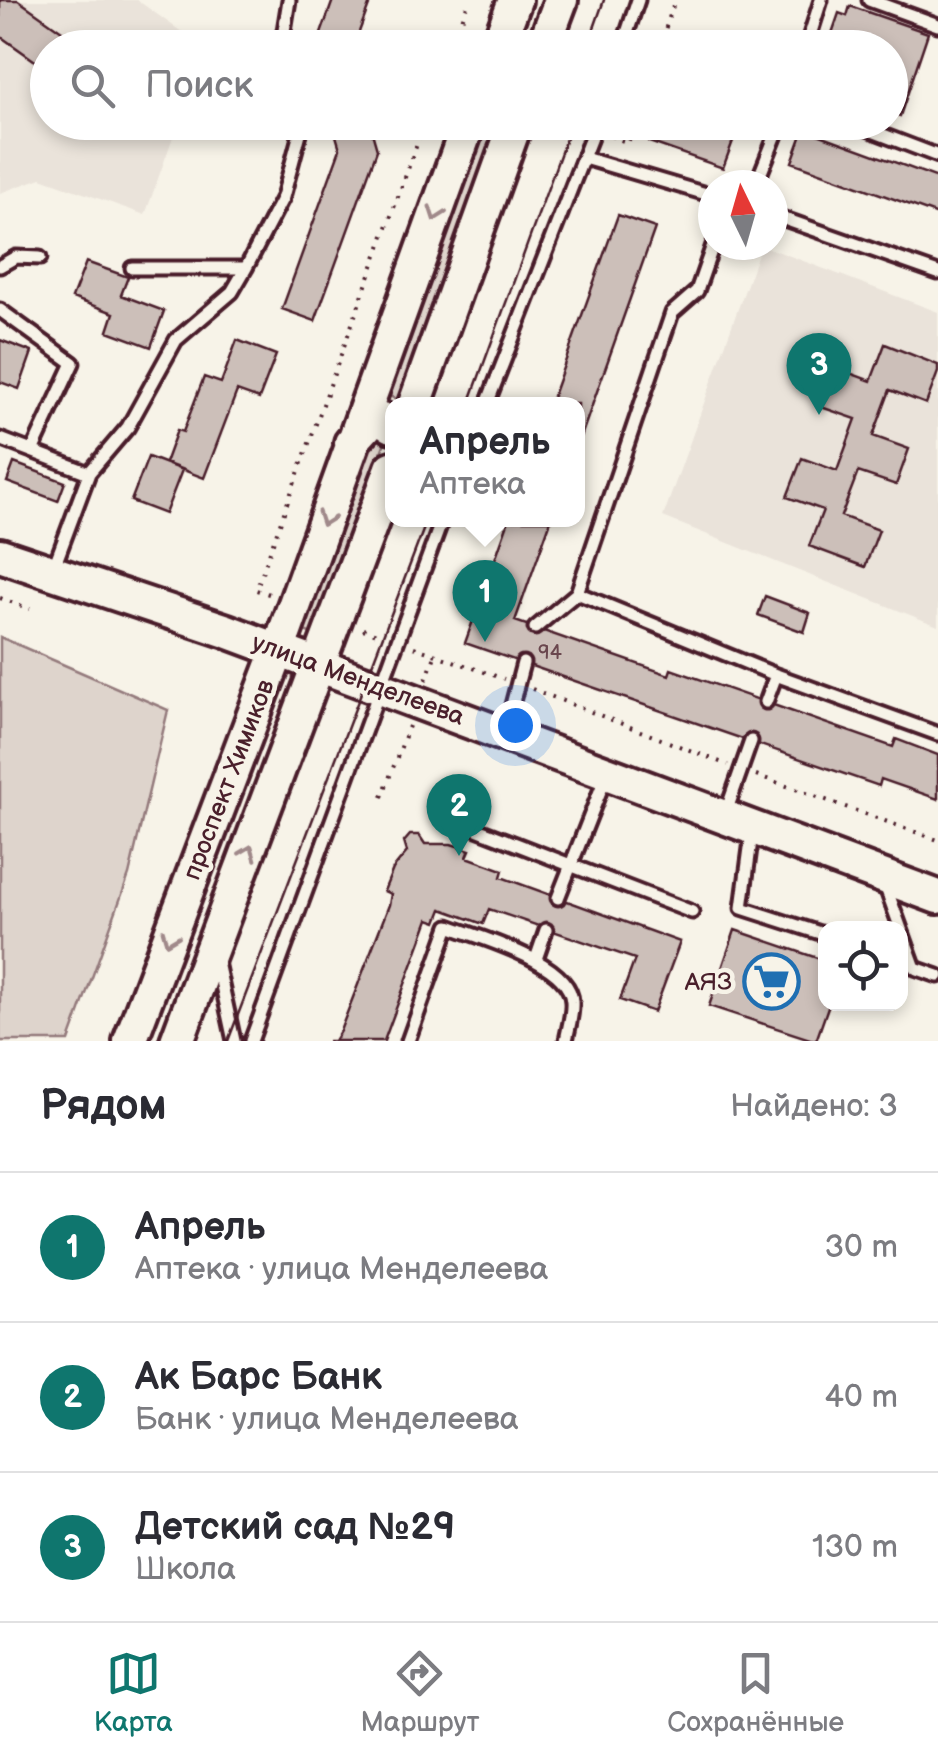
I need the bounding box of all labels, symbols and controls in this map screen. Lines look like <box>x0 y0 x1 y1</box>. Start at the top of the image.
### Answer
search box <box>30 30 908 140</box>
icon: search <box>65 58 120 113</box>
text: Поиск <box>145 63 253 108</box>
north arrow <box>698 170 788 260</box>
one-way arrow <box>428 204 448 222</box>
pin: 3 <box>786 332 852 415</box>
popup <box>385 397 585 527</box>
text: Апрель <box>420 420 550 465</box>
text: Аптека <box>420 465 526 504</box>
one-way arrow <box>316 510 337 527</box>
pin: 1 <box>452 560 518 642</box>
street label: улица Менделеева <box>247 627 469 733</box>
house number: 94 <box>538 641 562 665</box>
street label: проспект Химиков <box>176 675 282 885</box>
your location <box>490 700 541 751</box>
pin: 2 <box>426 774 492 856</box>
one-way arrow <box>238 844 258 861</box>
map controls <box>818 921 908 1011</box>
button: locate <box>818 921 908 1011</box>
one-way arrow <box>161 928 181 946</box>
supermarket icon: АЯЗ <box>741 952 801 1012</box>
place label: АЯЗ <box>684 967 732 998</box>
text: Рядом <box>40 1081 167 1132</box>
text: Найдено: 3 <box>730 1087 898 1126</box>
text: Апрель <box>135 1205 265 1250</box>
text: 1 <box>66 1228 79 1267</box>
text: 30 m <box>824 1228 898 1267</box>
text: Аптека · улица Менделеева <box>135 1250 549 1289</box>
text: Ак Барс Банк <box>135 1355 382 1400</box>
text: 2 <box>63 1378 82 1417</box>
text: 40 m <box>825 1378 898 1417</box>
text: Банк · улица Менделеева <box>135 1400 519 1439</box>
text: Детский сад №29 <box>135 1505 455 1550</box>
text: 3 <box>63 1528 82 1567</box>
text: 130 m <box>812 1528 898 1567</box>
text: Школа <box>135 1550 236 1589</box>
tab: Карта <box>94 1646 173 1739</box>
tab: Маршрут <box>360 1646 480 1739</box>
tab: Сохранённые <box>667 1646 844 1739</box>

